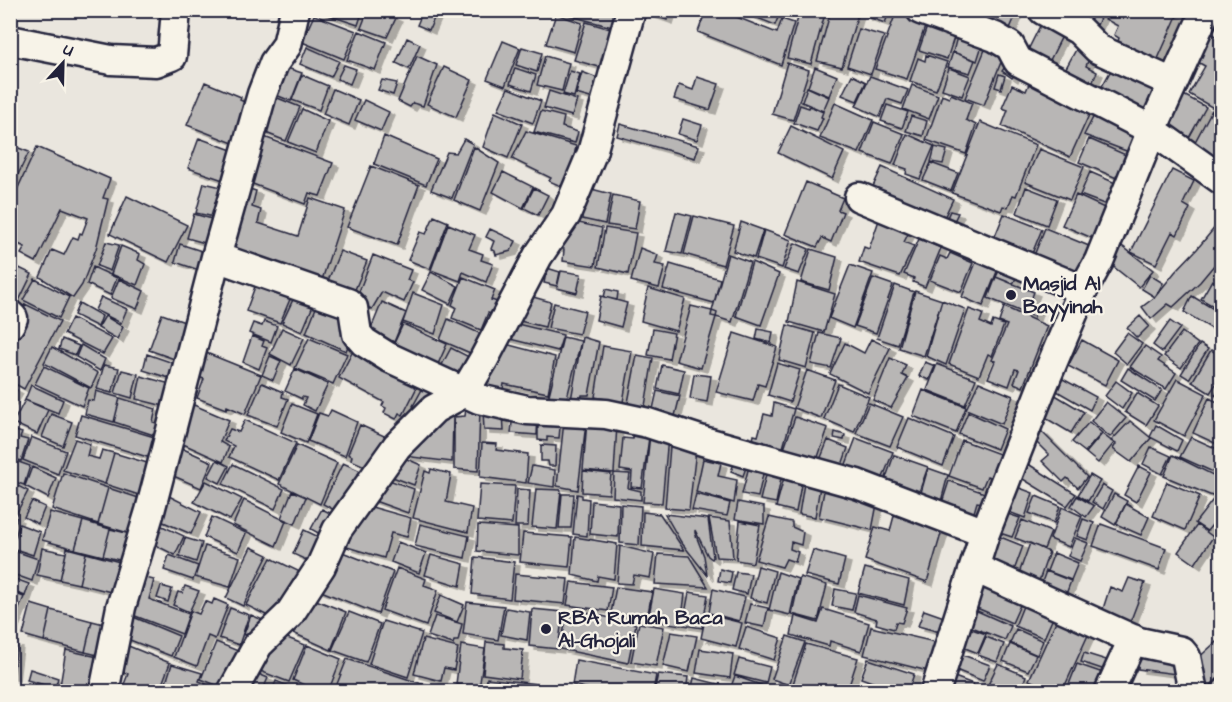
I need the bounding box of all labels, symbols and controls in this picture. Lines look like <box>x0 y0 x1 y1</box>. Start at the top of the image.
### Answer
north arrow <box>33 33 93 93</box>
text: U <box>60 38 77 62</box>
place label: Masjid Al Bayyinah <box>1023 270 1104 322</box>
marker: Masjid Al Bayyinah <box>1004 288 1018 302</box>
place label: RBA Rumah Baca Al-Ghojali <box>558 604 723 655</box>
marker: RBA Rumah Baca Al-Ghojali <box>539 622 553 636</box>

